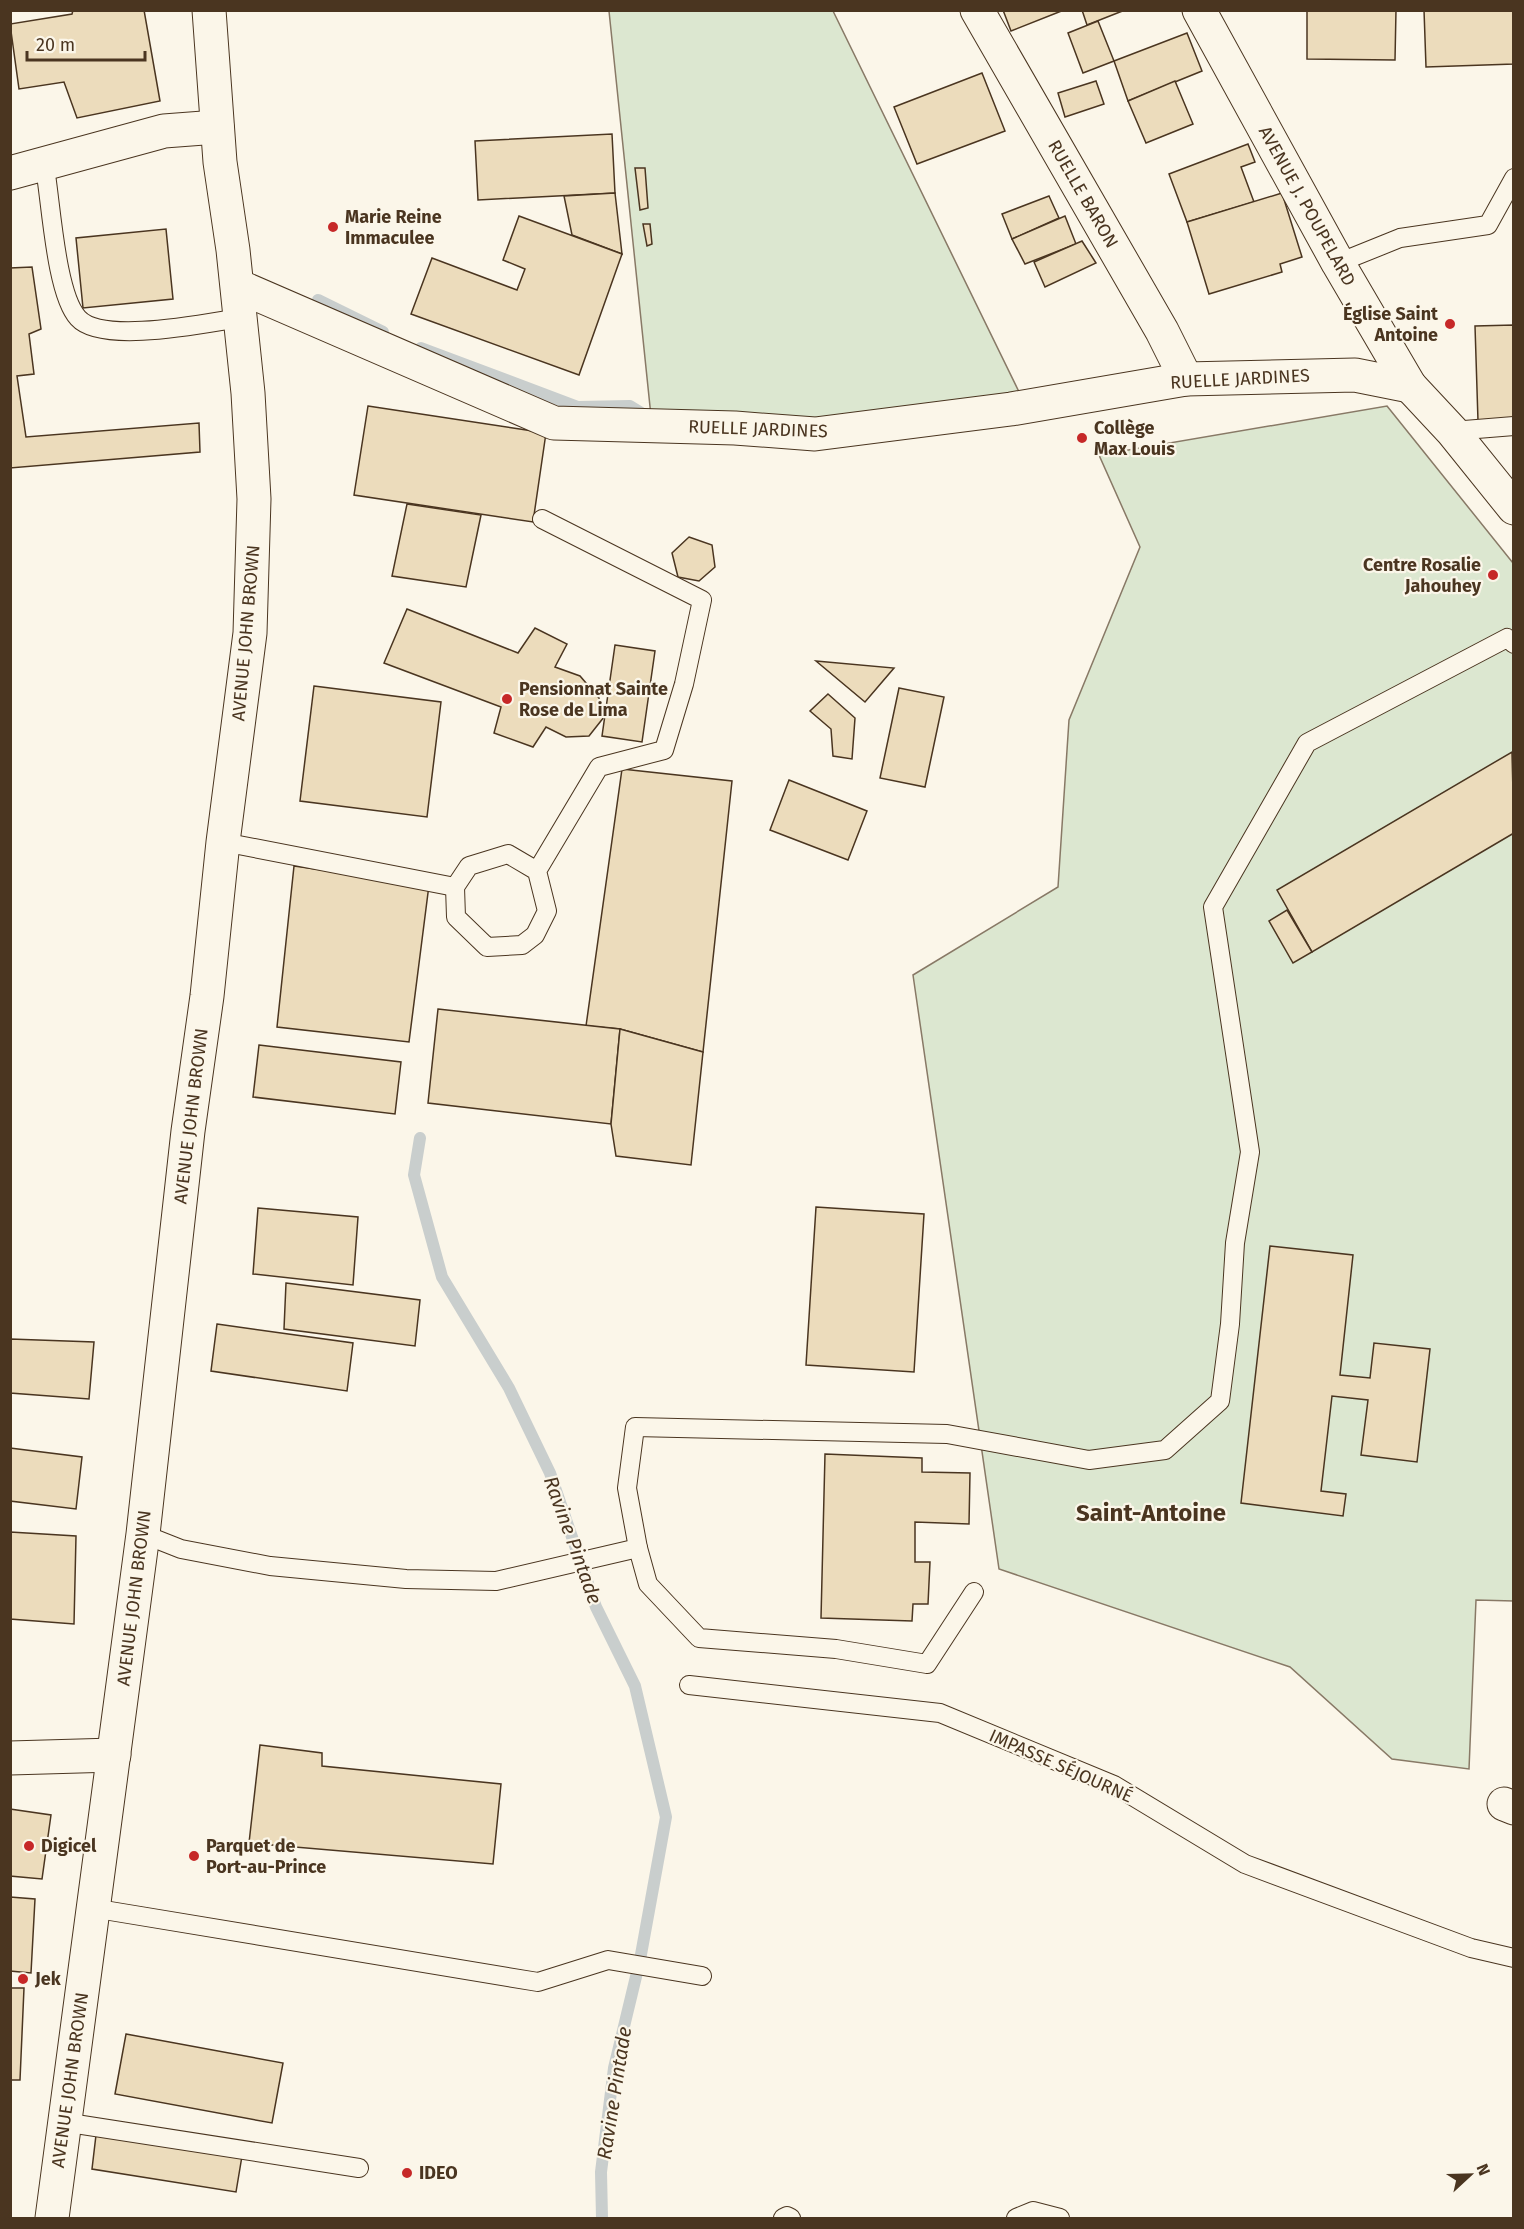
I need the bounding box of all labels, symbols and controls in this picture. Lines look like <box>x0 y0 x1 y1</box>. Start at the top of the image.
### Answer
scale bar <box>27 24 146 62</box>
text: 20 m <box>36 34 75 56</box>
street label: AVENUE J. POUPELARD <box>1254 122 1360 290</box>
street label: RUELLE BARON <box>1043 136 1123 252</box>
place label: Marie Reine Immaculee <box>345 206 442 249</box>
marker: Marie Reine Immaculee <box>326 220 340 234</box>
place label: Église Saint Antoine <box>1343 302 1439 346</box>
marker: Église Saint Antoine <box>1443 317 1457 331</box>
street label: RUELLE JARDINES <box>1170 364 1311 394</box>
street label: RUELLE JARDINES <box>688 416 828 442</box>
place label: Collège Max Louis <box>1094 417 1175 460</box>
marker: Collège Max Louis <box>1075 431 1089 445</box>
street label: AVENUE JOHN BROWN <box>227 544 265 722</box>
place label: Centre Rosalie Jahouhey <box>1363 554 1482 597</box>
marker: Centre Rosalie Jahouhey <box>1486 568 1500 582</box>
place label: Pensionnat Sainte Rose de Lima <box>519 678 668 721</box>
marker: Pensionnat Sainte Rose de Lima <box>500 692 514 706</box>
street label: AVENUE JOHN BROWN <box>169 1027 213 1205</box>
water label: Ravine Pintade <box>539 1473 607 1607</box>
district label: Saint-Antoine <box>1076 1499 1226 1527</box>
street label: AVENUE JOHN BROWN <box>112 1509 156 1687</box>
street label: IMPASSE SÉJOURNÉ <box>986 1724 1137 1808</box>
place label: Digicel <box>41 1835 97 1857</box>
place label: Parquet de Port-au-Prince <box>206 1835 326 1878</box>
marker: Digicel <box>22 1839 36 1853</box>
marker: Parquet de Port-au-Prince <box>187 1849 201 1863</box>
place label: Jek <box>34 1968 62 1990</box>
marker: Jek <box>16 1972 30 1986</box>
street label: AVENUE JOHN BROWN <box>47 1991 93 2169</box>
water label: Ravine Pintade <box>592 2025 636 2161</box>
north arrow <box>1440 2145 1500 2205</box>
text: N <box>1473 2161 1494 2178</box>
place label: IDEO <box>419 2162 458 2184</box>
marker: IDEO <box>400 2166 414 2180</box>

